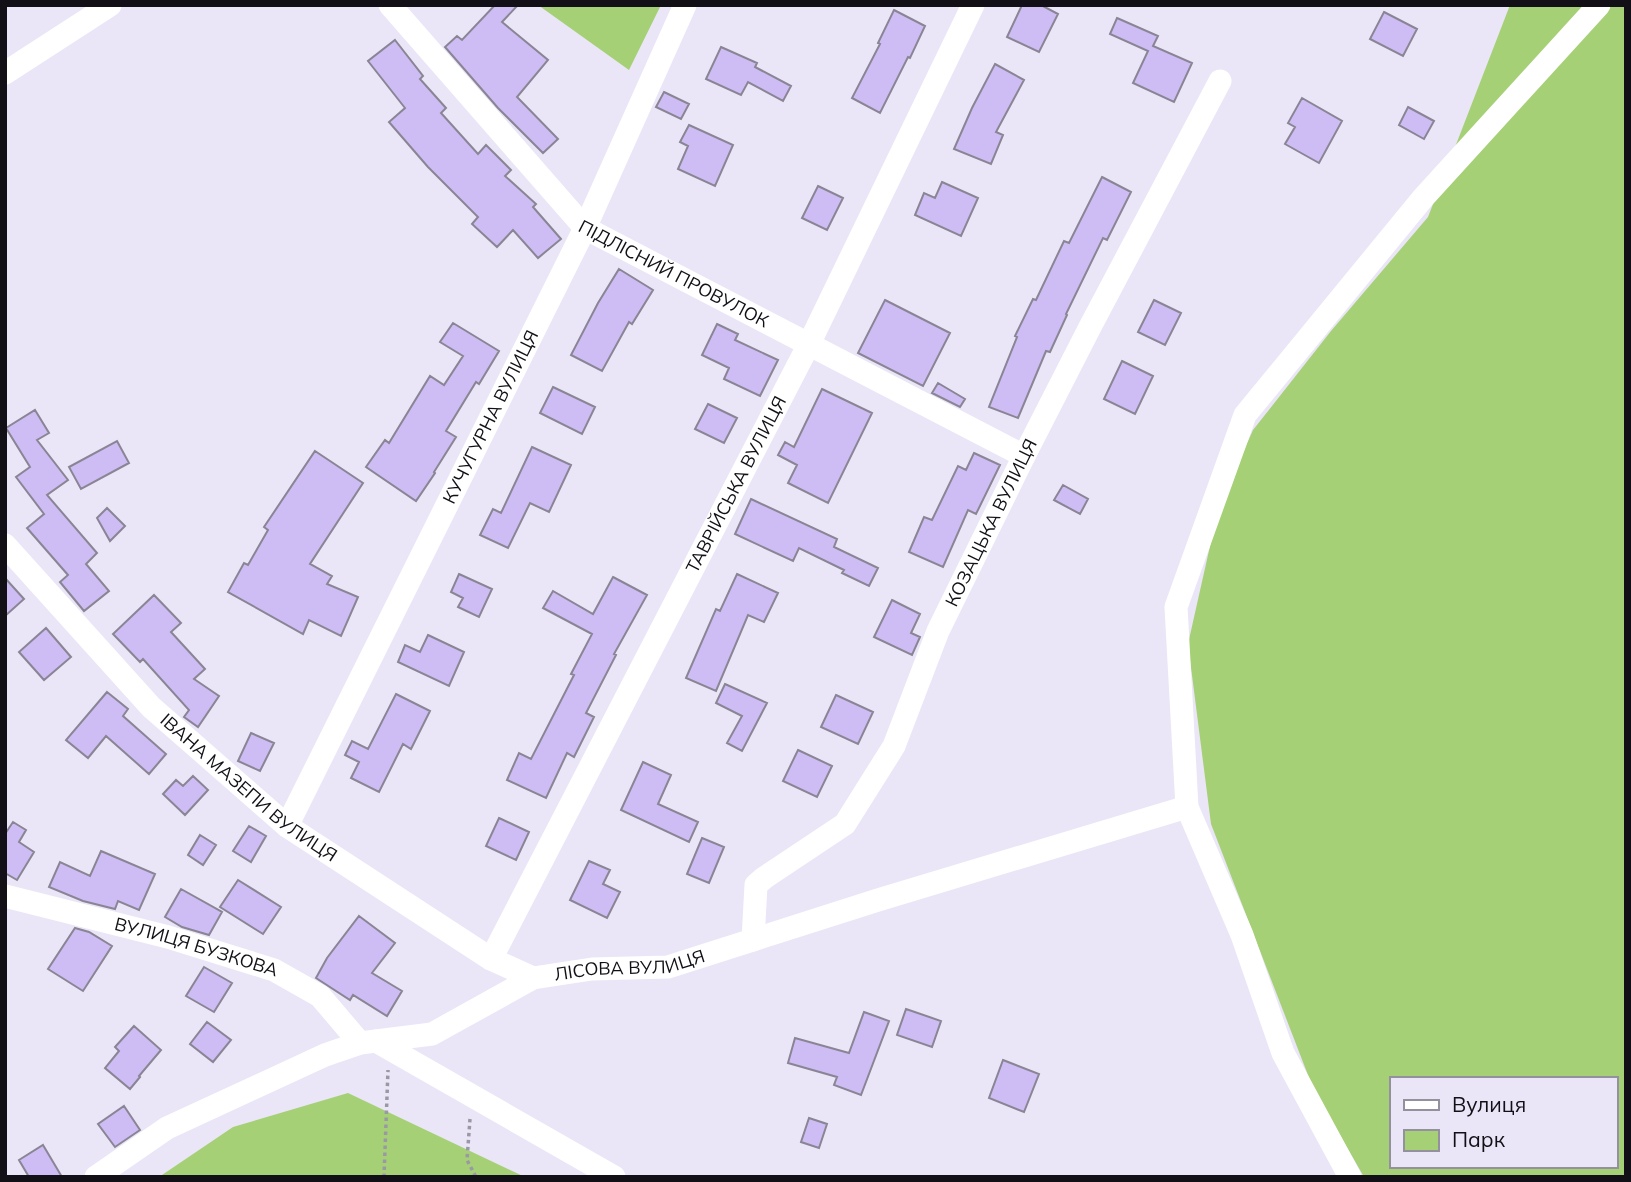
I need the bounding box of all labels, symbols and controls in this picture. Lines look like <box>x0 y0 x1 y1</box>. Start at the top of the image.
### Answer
street label: ПІДЛІСНИЙ ПРОВУЛОК <box>575 215 773 333</box>
street label: КУЧУГУРНА ВУЛИЦЯ <box>437 326 543 507</box>
street label: ТАВРІЙСЬКА ВУЛИЦЯ <box>681 392 791 577</box>
street label: КОЗАЦЬКА ВУЛИЦЯ <box>940 435 1042 610</box>
street label: ІВАНА МАЗЕПИ ВУЛИЦЯ <box>156 708 342 867</box>
street label: ВУЛИЦЯ БУЗКОВА <box>112 912 281 982</box>
street label: ЛІСОВА ВУЛИЦЯ <box>553 944 708 986</box>
legend <box>1390 1077 1617 1168</box>
text: Вулиця <box>1452 1091 1526 1117</box>
text: Парк <box>1452 1126 1506 1152</box>

